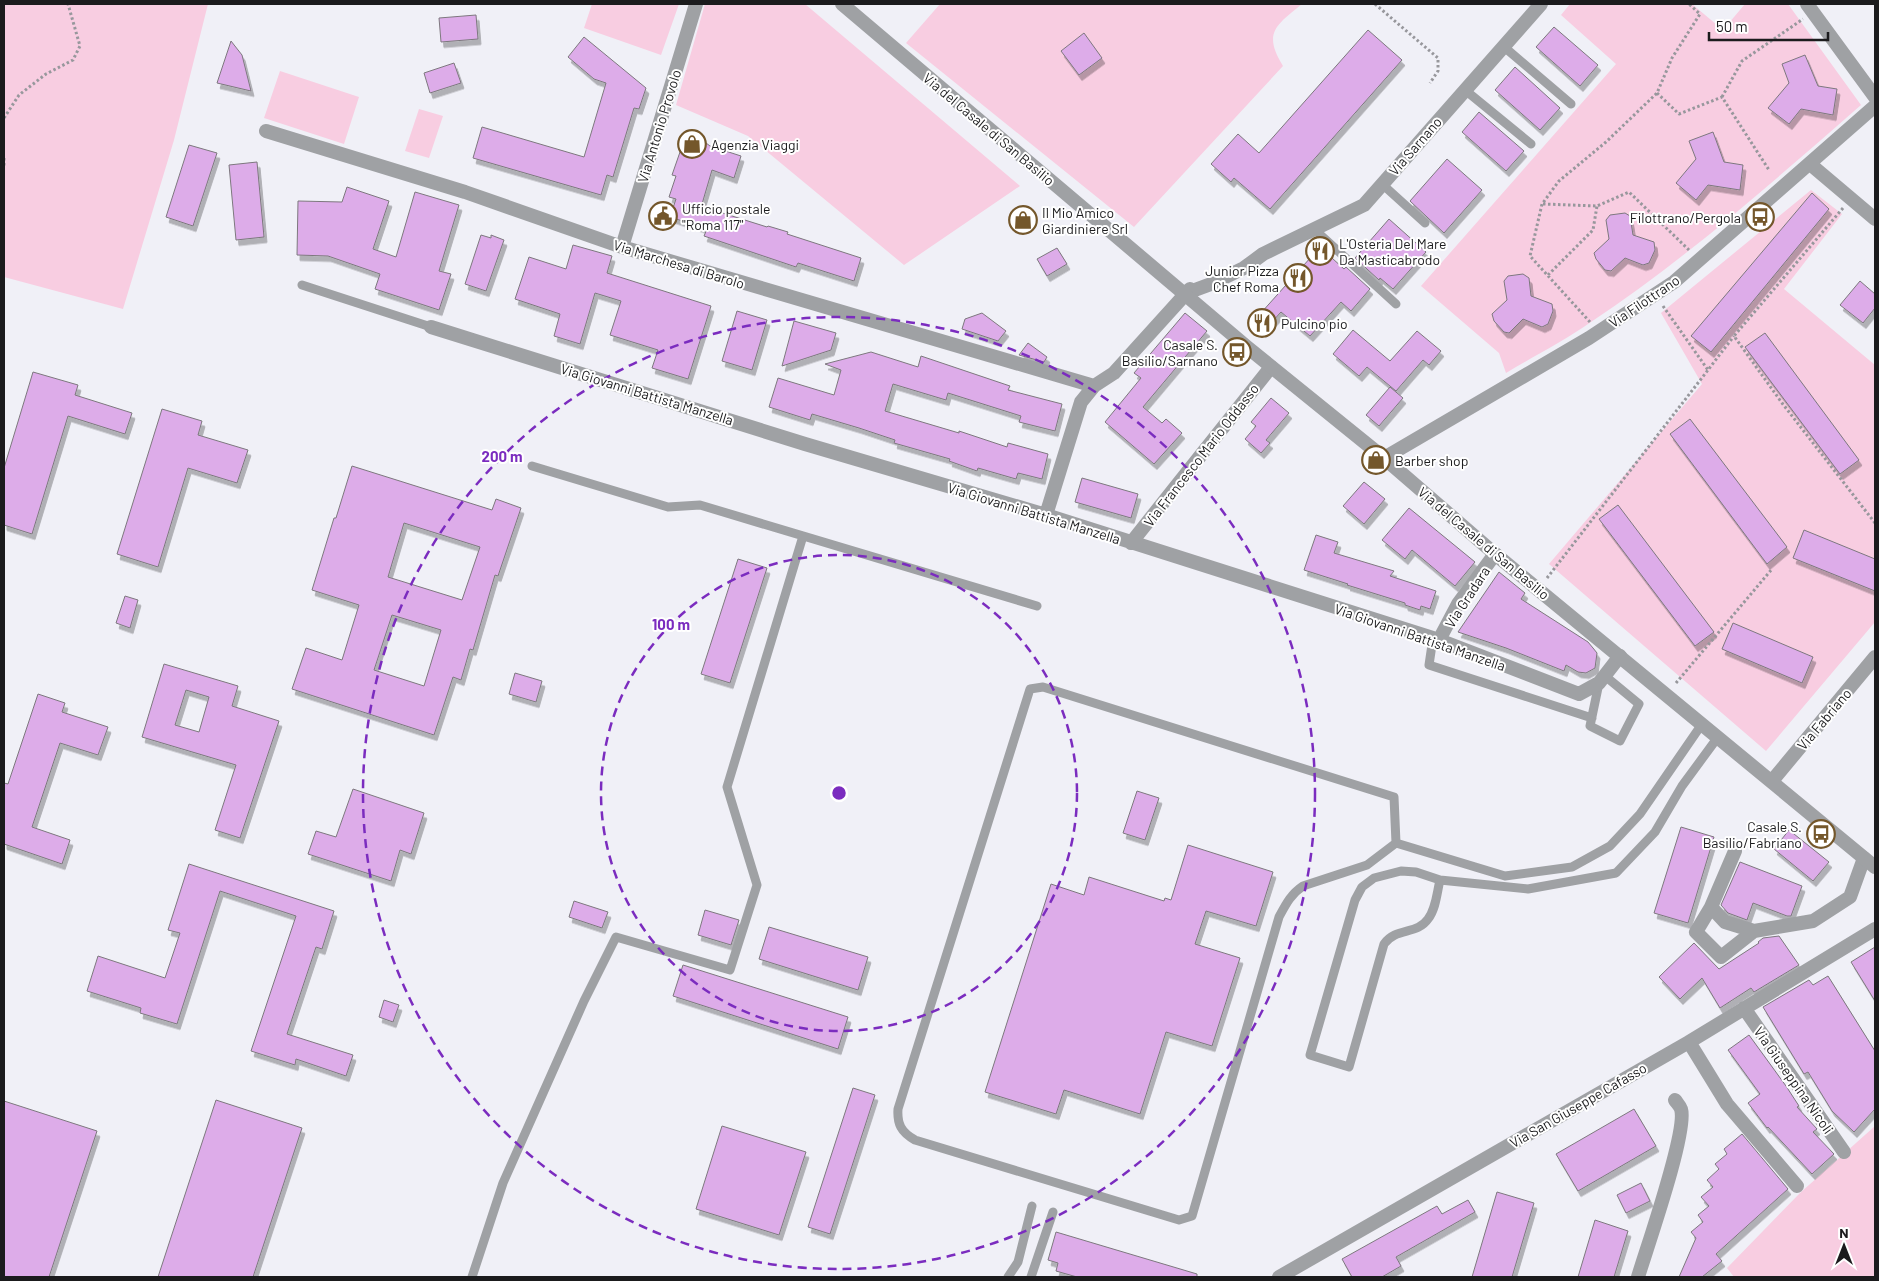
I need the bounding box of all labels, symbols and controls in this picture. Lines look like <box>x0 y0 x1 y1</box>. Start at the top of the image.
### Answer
scale bar <box>1709 10 1828 42</box>
text: 50 m <box>1716 17 1748 35</box>
street label: Via Antonio Provolo <box>634 67 684 185</box>
street label: Via del Casale di San Basilio <box>920 69 1058 189</box>
street label: Via Sarnano <box>1385 113 1445 179</box>
shop icon: Agenzia Viaggi <box>677 129 707 159</box>
place label: Agenzia Viaggi <box>711 136 799 153</box>
place label: Ufficio postale "Roma 117" <box>682 200 770 233</box>
public building icon: Ufficio postale "Roma 117" <box>648 201 678 231</box>
bus stop icon: Filottrano/Pergola <box>1745 202 1775 232</box>
place label: Il Mio Amico Giardiniere Srl <box>1042 204 1128 237</box>
shop icon: Il Mio Amico Giardiniere Srl <box>1008 205 1038 235</box>
place label: Filottrano/Pergola <box>1630 209 1741 226</box>
place label: L'Osteria Del Mare Da Masticabrodo <box>1339 235 1446 268</box>
street label: Via Marchesa di Barolo <box>611 236 747 292</box>
restaurant icon: L'Osteria Del Mare Da Masticabrodo <box>1305 236 1335 266</box>
place label: Junior Pizza Chef Roma <box>1205 262 1279 295</box>
restaurant icon: Junior Pizza Chef Roma <box>1283 263 1313 293</box>
street label: Via Filottrano <box>1605 271 1683 331</box>
restaurant icon: Pulcino pio <box>1247 308 1277 338</box>
place label: Pulcino pio <box>1281 315 1348 332</box>
place label: Casale S. Basilio/Sarnano <box>1122 336 1218 369</box>
bus stop icon: Casale S. Basilio/Sarnano <box>1222 337 1252 367</box>
street label: Via Giovanni Battista Manzella <box>559 360 735 428</box>
street label: Via Francesco Mario Oddasso <box>1140 380 1262 530</box>
shop icon: Barber shop <box>1361 445 1391 475</box>
text: 200 m <box>481 447 523 465</box>
place label: Barber shop <box>1395 452 1468 469</box>
street label: Via Giovanni Battista Manzella <box>946 479 1122 547</box>
street label: Via del Casale di San Basilio <box>1415 483 1553 603</box>
street label: Via Gradara <box>1441 563 1493 631</box>
street label: Via Giovanni Battista Manzella <box>1332 600 1508 674</box>
text: 100 m <box>652 615 690 633</box>
street label: Via Fabriano <box>1793 685 1855 753</box>
centre of rings <box>830 784 848 802</box>
place label: Casale S. Basilio/Fabriano <box>1703 818 1802 851</box>
bus stop icon: Casale S. Basilio/Fabriano <box>1806 819 1836 849</box>
street label: Via Giuseppina Nicoli <box>1751 1023 1837 1137</box>
street label: Via San Giuseppe Cafasso <box>1507 1059 1649 1151</box>
north arrow <box>1819 1221 1869 1271</box>
text: N <box>1839 1224 1849 1241</box>

